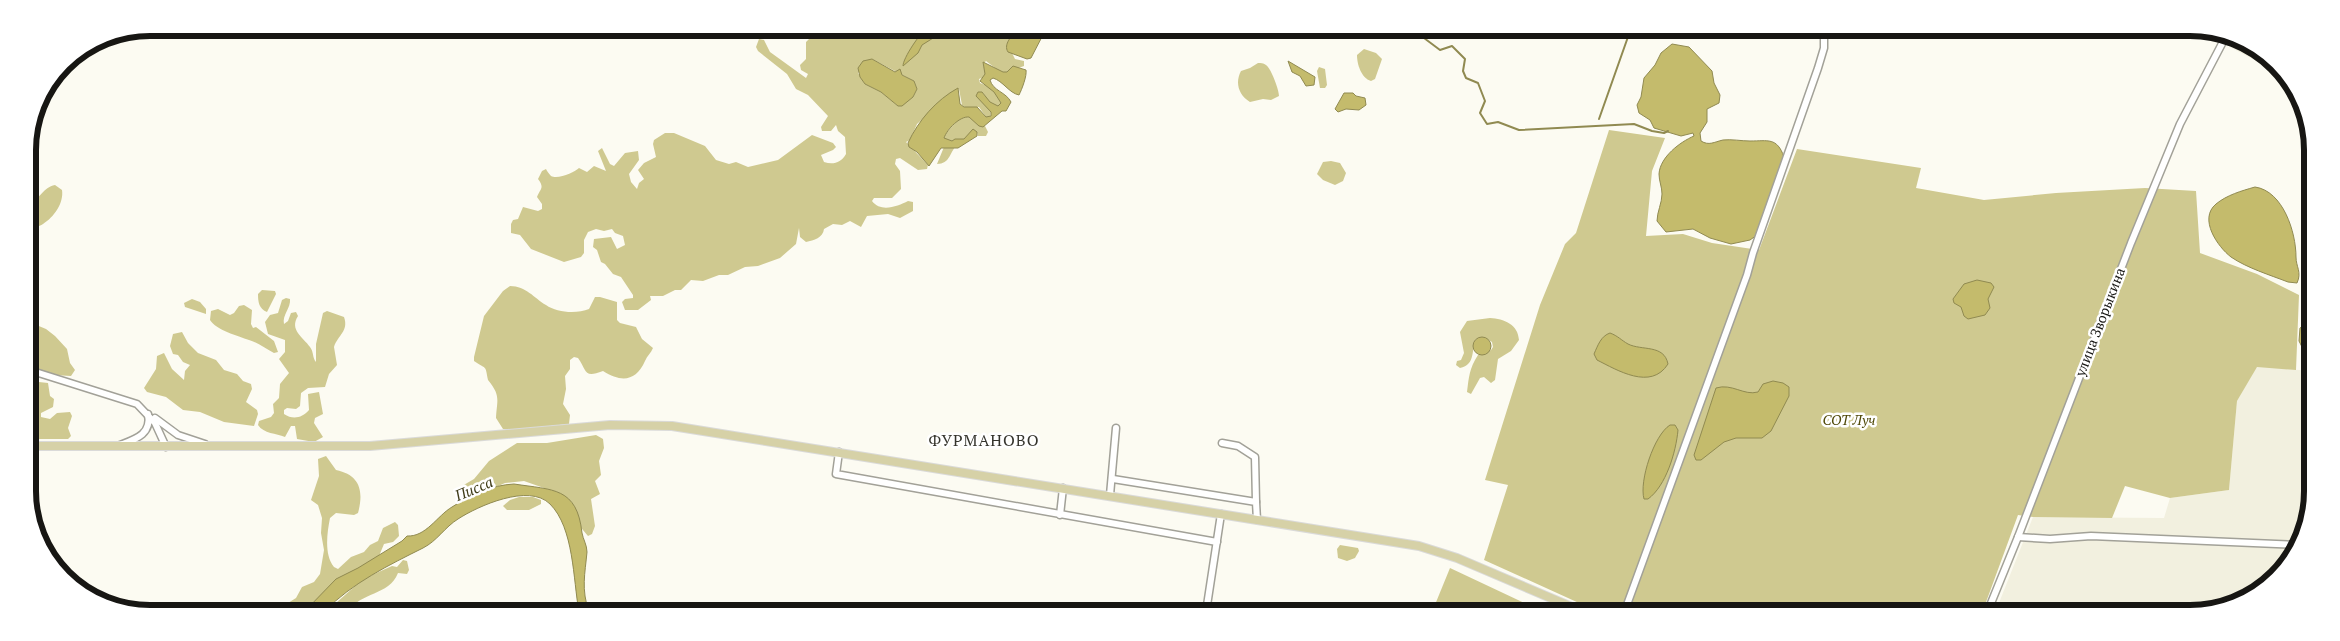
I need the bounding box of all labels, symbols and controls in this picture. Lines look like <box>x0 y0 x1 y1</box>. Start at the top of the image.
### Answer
street label: улица Зворыкина <box>2070 265 2129 380</box>
park label: СОТ Луч <box>1822 410 1876 429</box>
district label: ФУРМАНОВО <box>929 429 1039 451</box>
water label: Писса <box>451 471 496 505</box>

